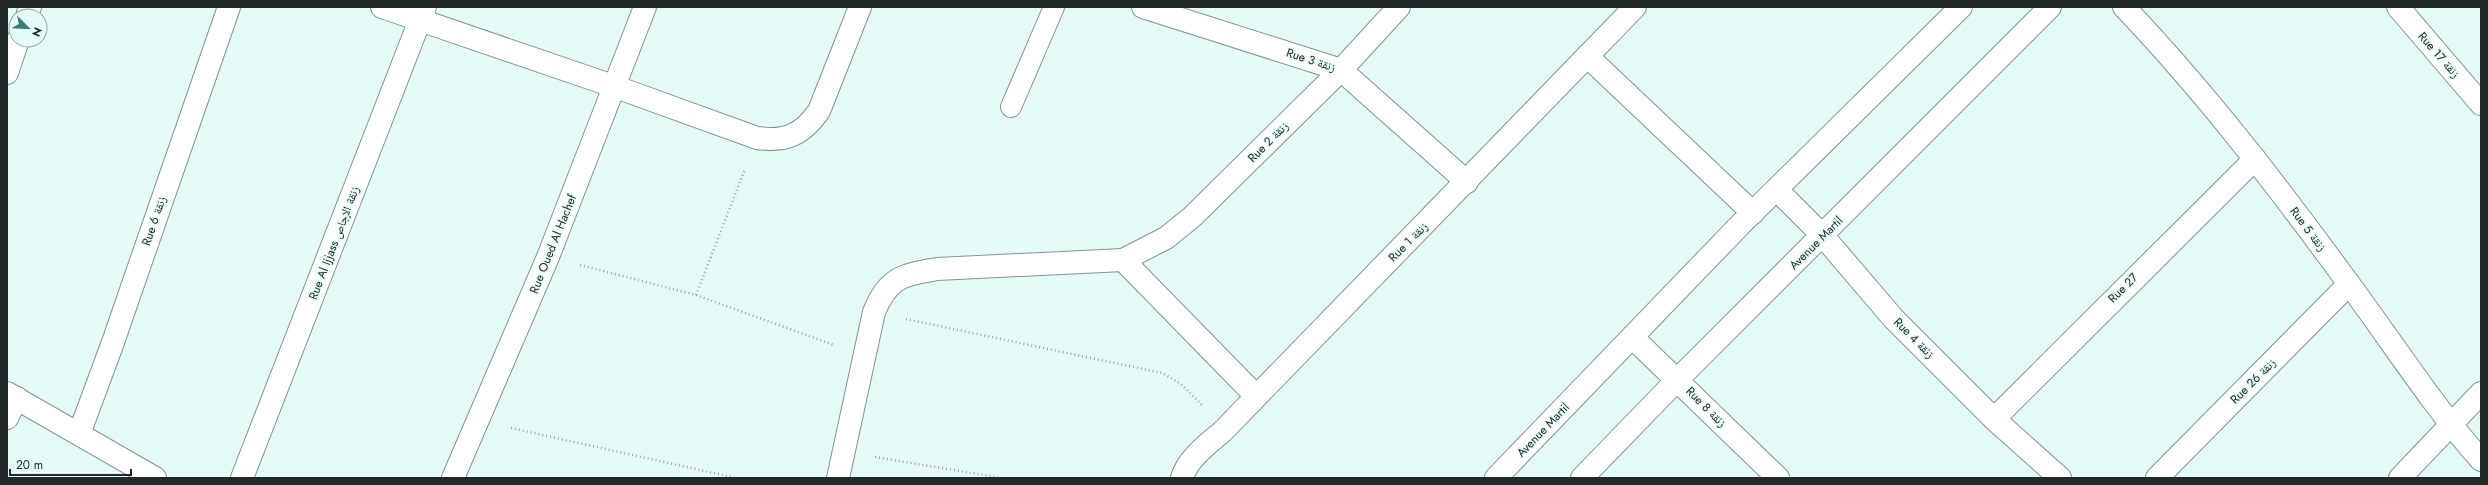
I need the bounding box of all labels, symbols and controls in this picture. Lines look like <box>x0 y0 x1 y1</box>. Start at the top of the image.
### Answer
north arrow <box>8 8 48 48</box>
text: N <box>28 25 46 39</box>
street label: Rue 17 زنقة <box>2414 28 2464 82</box>
street label: Rue 3 زنقة <box>1284 44 1338 77</box>
street label: Rue 2 زنقة <box>1244 117 1293 166</box>
street label: Rue Al Ijjass زنقة الإجاص <box>304 183 364 302</box>
street label: Rue Oued Al Hachef <box>525 191 581 296</box>
street label: Rue 6 زنقة <box>137 193 171 248</box>
street label: Rue 5 زنقة <box>2285 203 2331 255</box>
street label: Avenue Martil <box>1785 212 1847 274</box>
street label: Rue 1 زنقة <box>1384 218 1432 266</box>
street label: Rue 27 <box>2104 268 2143 307</box>
street label: Rue 4 زنقة <box>1889 313 1939 363</box>
street label: Rue 26 زنقة <box>2226 354 2280 408</box>
street label: Rue 8 زنقة <box>1682 383 1731 432</box>
street label: Avenue Martil <box>1512 399 1574 461</box>
scale bar <box>10 451 131 477</box>
text: 20 m <box>16 456 43 474</box>

